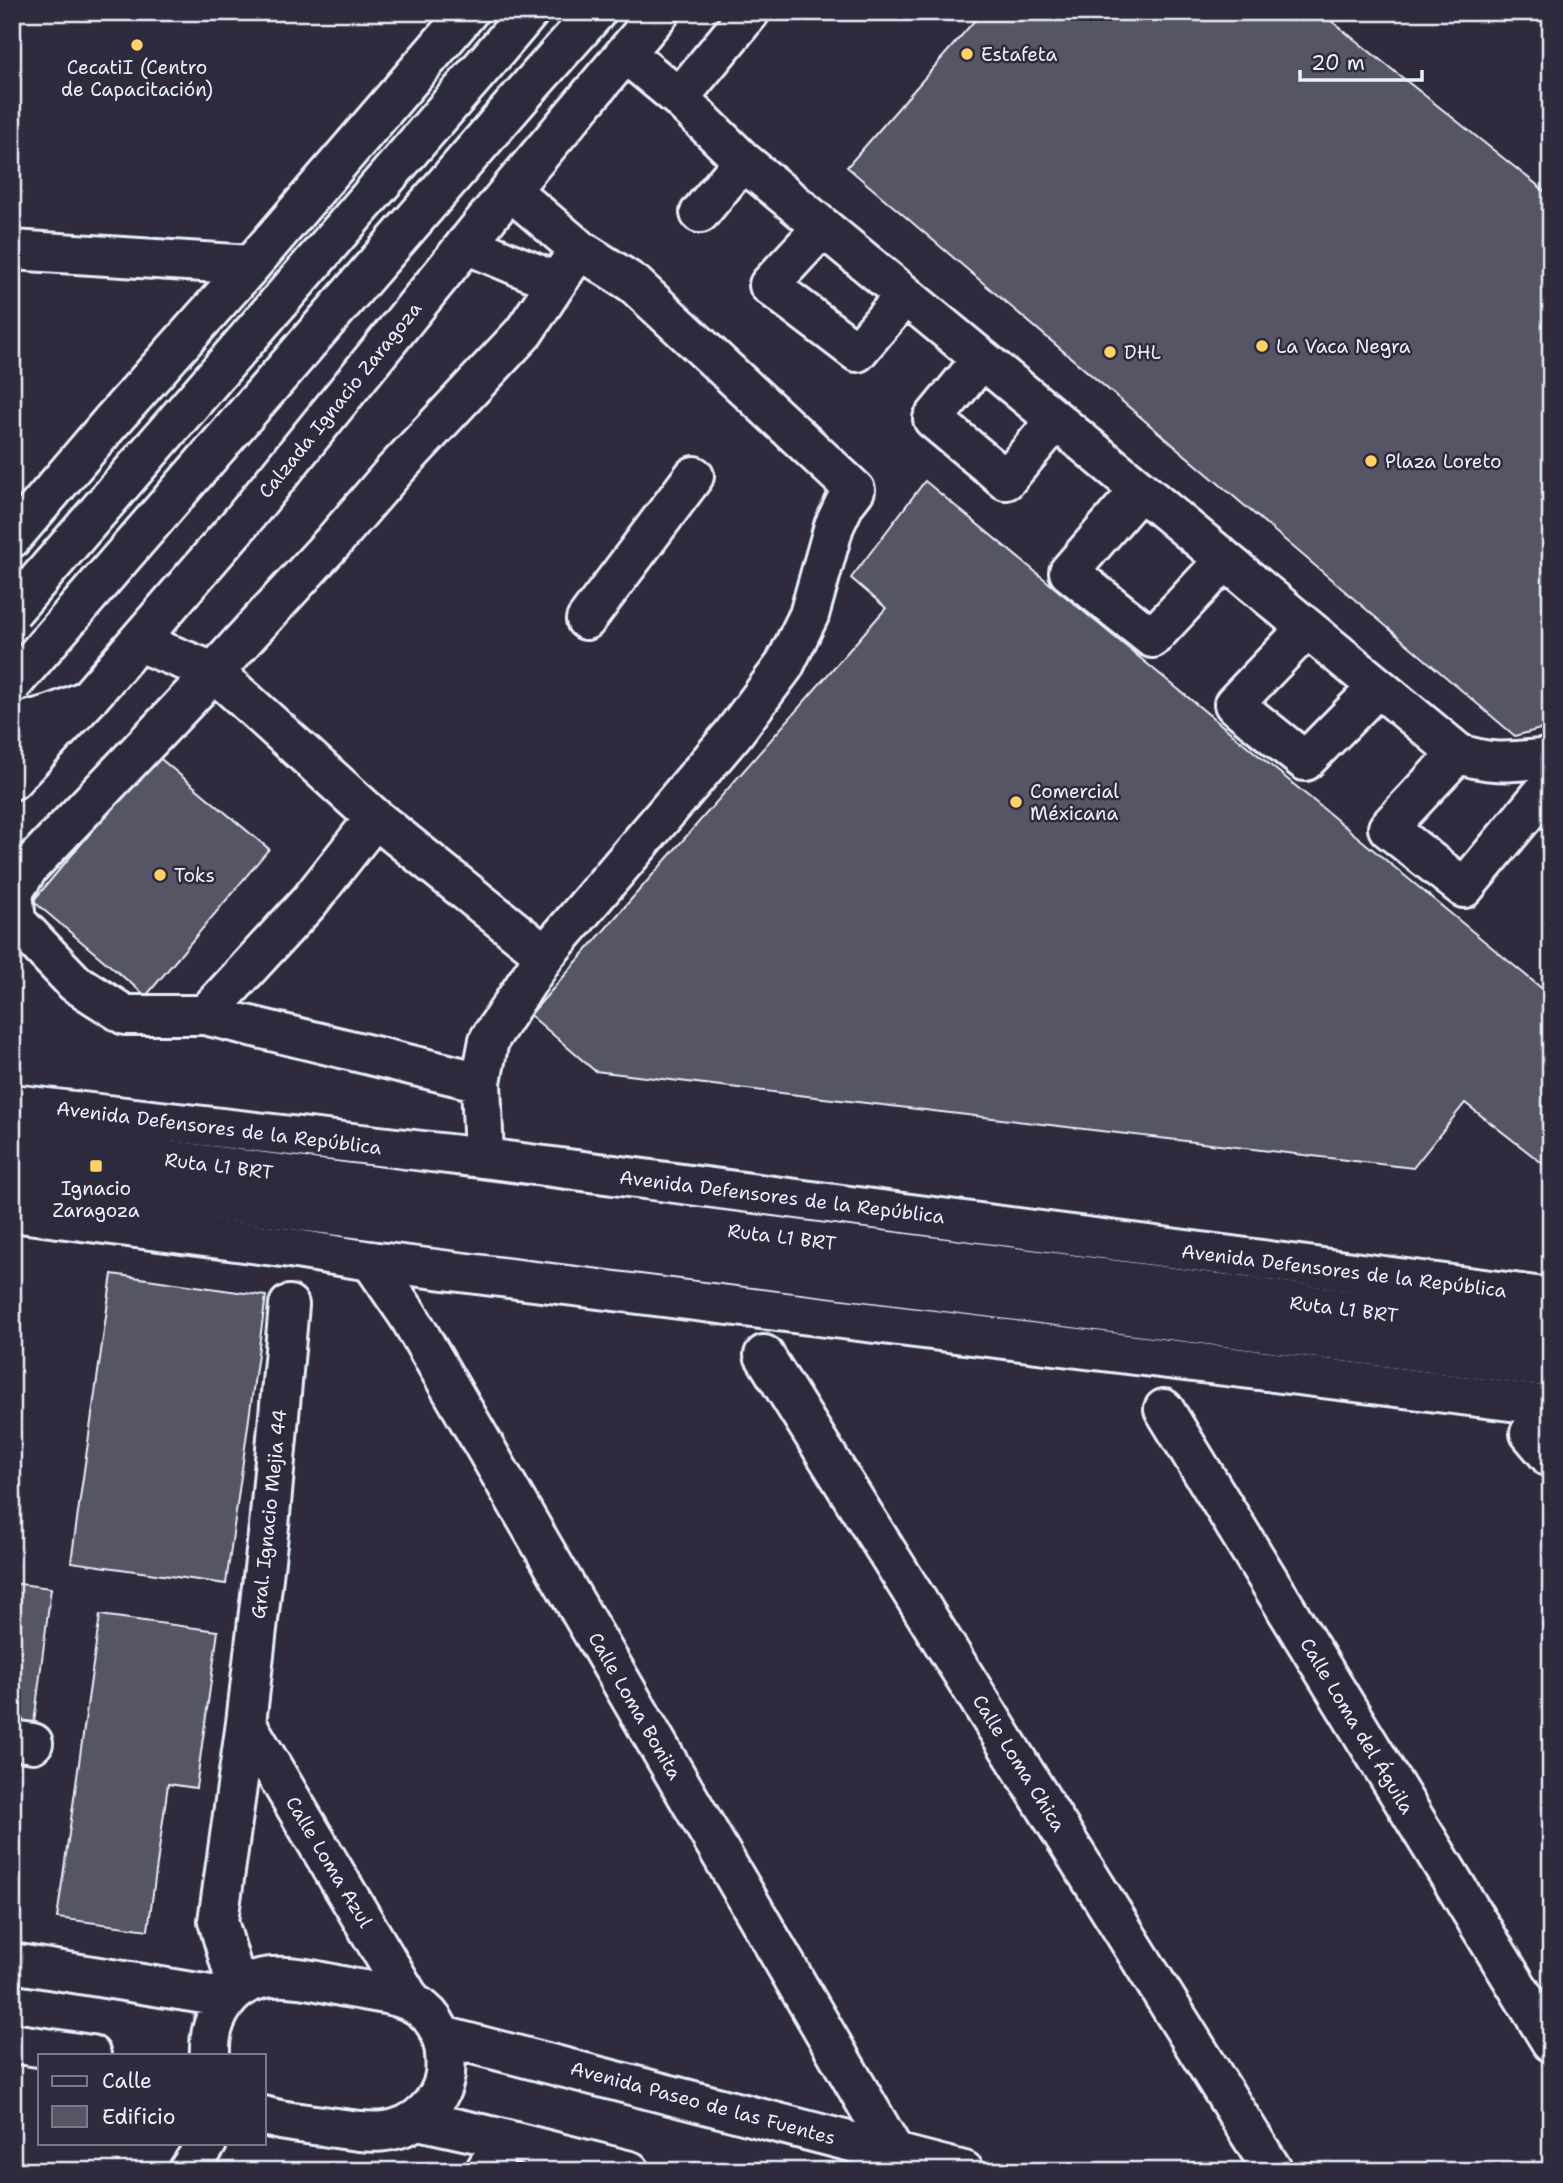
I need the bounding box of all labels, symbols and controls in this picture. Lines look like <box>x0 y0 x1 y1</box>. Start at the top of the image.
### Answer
marker: CecatiI (Centro de Capacitación) <box>129 37 145 53</box>
scale bar <box>1300 38 1423 82</box>
place label: Estafeta <box>981 42 1058 67</box>
marker: Estafeta <box>959 46 975 62</box>
text: 20 m <box>1311 49 1365 77</box>
place label: CecatiI (Centro de Capacitación) <box>61 55 213 102</box>
street label: Calzada Ignacio Zaragoza <box>253 297 427 503</box>
place label: La Vaca Negra <box>1276 334 1411 359</box>
marker: La Vaca Negra <box>1254 338 1270 354</box>
place label: DHL <box>1124 340 1161 365</box>
marker: DHL <box>1102 344 1118 360</box>
place label: Plaza Loreto <box>1385 449 1502 474</box>
marker: Plaza Loreto <box>1363 453 1379 469</box>
place label: Comercial Méxicana <box>1030 779 1119 826</box>
marker: Comercial Méxicana <box>1008 794 1024 810</box>
place label: Toks <box>174 863 215 888</box>
marker: Toks <box>152 867 168 883</box>
street label: Avenida Defensores de la República <box>55 1096 383 1160</box>
street label: Ruta L1 BRT <box>163 1147 275 1185</box>
marker: Ignacio Zaragoza <box>88 1158 104 1174</box>
street label: Avenida Defensores de la República <box>618 1165 946 1229</box>
place label: Ignacio Zaragoza <box>52 1176 140 1223</box>
street label: Ruta L1 BRT <box>726 1218 838 1256</box>
street label: Avenida Defensores de la República <box>1180 1239 1508 1303</box>
street label: Ruta L1 BRT <box>1288 1290 1400 1328</box>
street label: Gral. Ignacio Mejia 44 <box>246 1408 292 1620</box>
street label: Calle Loma Bonita <box>583 1628 688 1784</box>
street label: Calle Loma del Águila <box>1294 1633 1420 1819</box>
street label: Calle Loma Chica <box>967 1690 1071 1836</box>
street label: Calle Loma Azul <box>280 1792 378 1932</box>
legend <box>38 2054 266 2144</box>
street label: Avenida Paseo de las Fuentes <box>568 2056 838 2150</box>
text: Calle <box>102 2067 152 2095</box>
text: Edificio <box>102 2103 175 2131</box>

